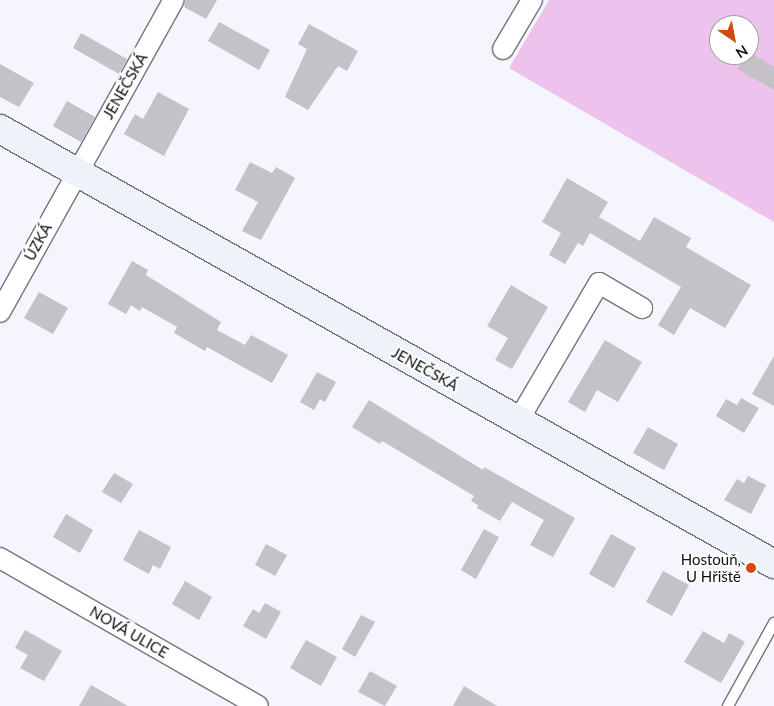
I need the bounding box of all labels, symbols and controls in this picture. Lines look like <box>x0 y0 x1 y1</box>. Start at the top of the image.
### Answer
north arrow <box>709 15 759 65</box>
text: N <box>733 42 751 62</box>
street label: JENEČSKÁ <box>99 50 151 122</box>
street label: ÚZKÁ <box>20 220 56 264</box>
street label: JENEČSKÁ <box>389 343 461 395</box>
place label: Hostouň, U Hřiště <box>681 550 741 585</box>
marker: Hostouň, U Hřiště <box>745 562 757 574</box>
street label: NOVÁ ULICE <box>86 602 172 662</box>

